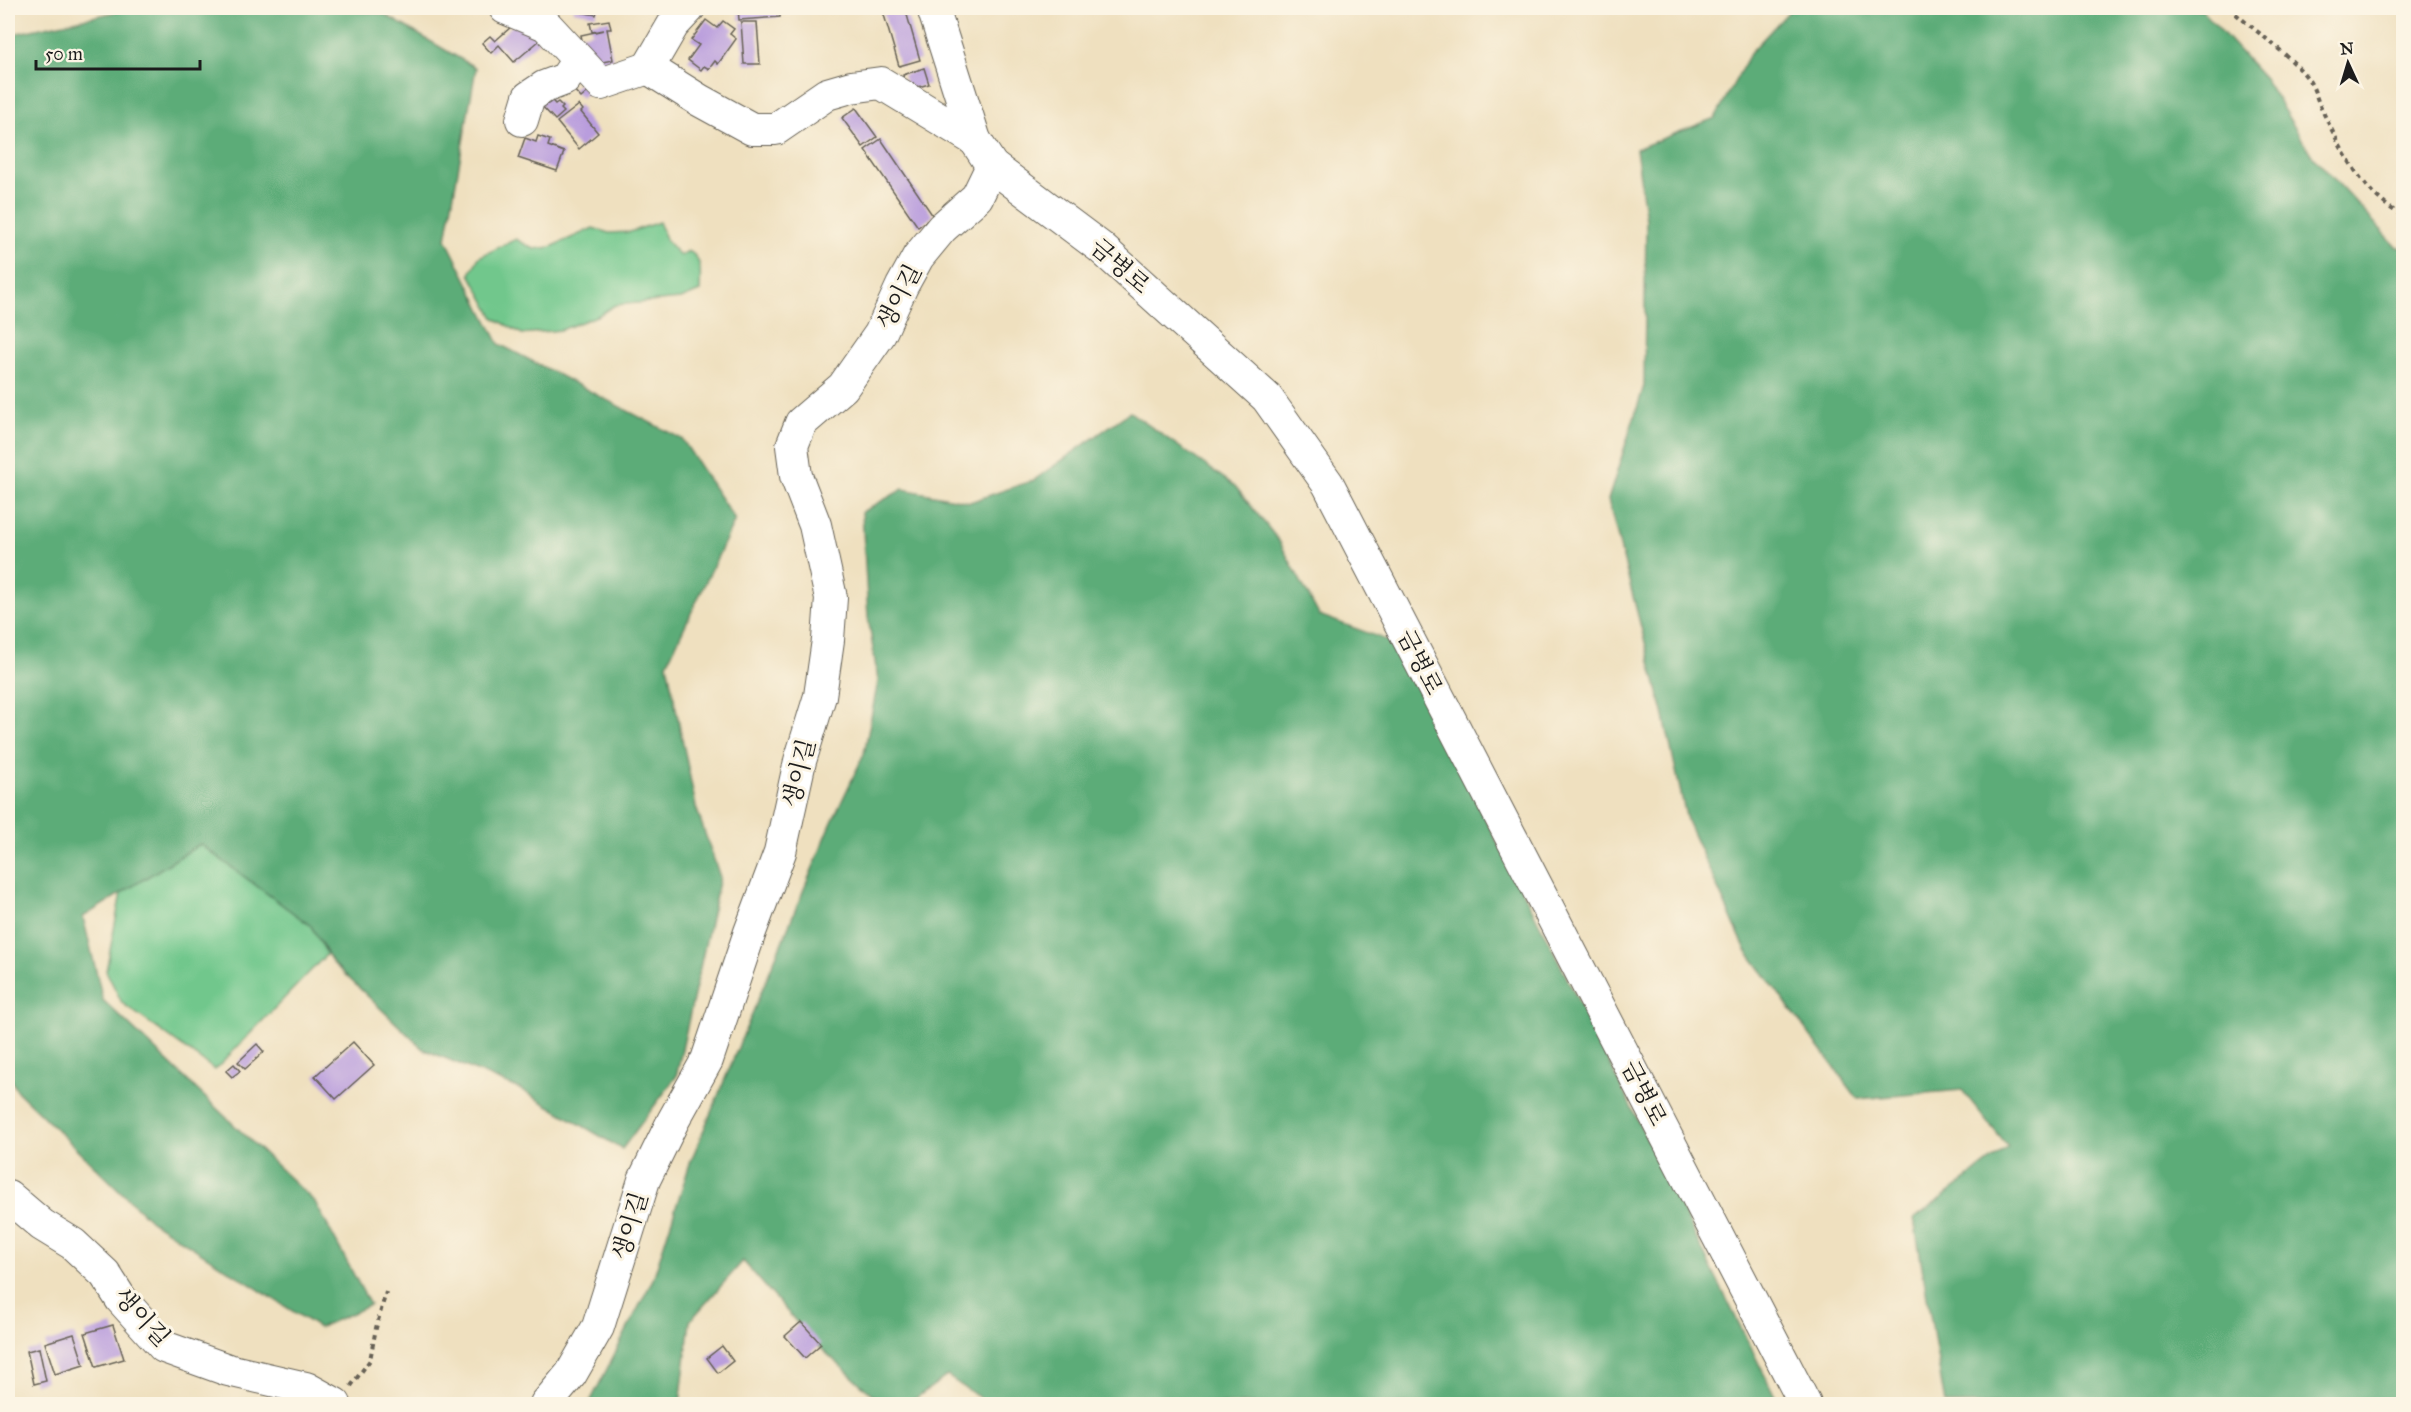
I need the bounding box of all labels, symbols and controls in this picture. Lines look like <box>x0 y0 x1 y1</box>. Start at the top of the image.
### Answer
scale bar <box>36 33 200 71</box>
north arrow <box>2318 33 2378 93</box>
text: N <box>2340 39 2355 58</box>
text: 50 m <box>45 43 83 65</box>
street label: 금병로 <box>1084 232 1156 300</box>
street label: 생이길 <box>870 259 928 335</box>
street label: 금병로 <box>1391 624 1449 700</box>
street label: 생이길 <box>776 736 822 810</box>
street label: 금병로 <box>1615 1055 1673 1131</box>
street label: 생이길 <box>605 1188 655 1264</box>
street label: 생이길 <box>107 1281 177 1353</box>

